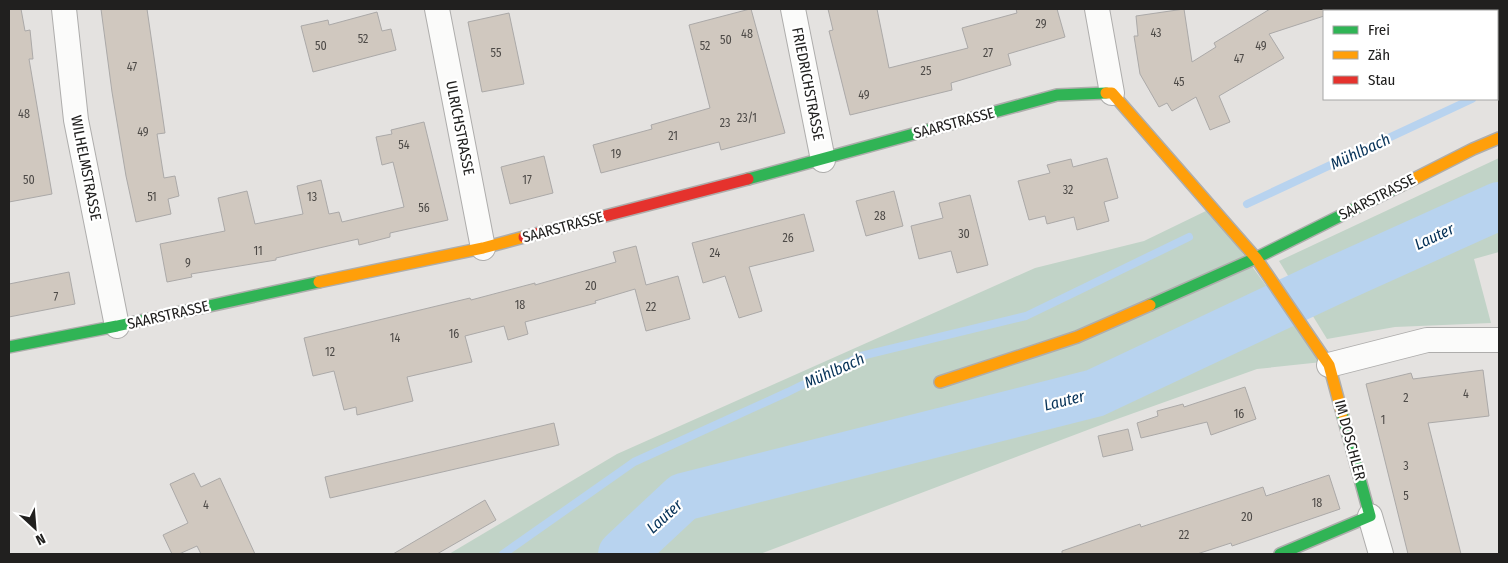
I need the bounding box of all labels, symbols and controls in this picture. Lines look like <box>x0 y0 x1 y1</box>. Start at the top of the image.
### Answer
legend <box>1323 10 1498 100</box>
house number: 29 <box>1035 17 1047 31</box>
text: Frei <box>1368 21 1390 39</box>
street label: FRIEDRICHSTRASSE <box>788 26 828 142</box>
house number: 43 <box>1150 26 1162 40</box>
house number: 48 <box>741 27 753 41</box>
house number: 52 <box>358 32 368 46</box>
house number: 50 <box>720 33 732 47</box>
house number: 50 <box>315 39 327 53</box>
house number: 52 <box>700 39 710 53</box>
house number: 49 <box>1255 39 1267 53</box>
house number: 55 <box>491 46 502 60</box>
house number: 27 <box>983 46 993 60</box>
text: Zäh <box>1368 46 1390 64</box>
house number: 47 <box>1234 52 1244 66</box>
house number: 47 <box>127 60 137 74</box>
house number: 25 <box>921 64 932 78</box>
text: Stau <box>1368 71 1395 89</box>
house number: 45 <box>1173 75 1185 89</box>
street label: ULRICHSTRASSE <box>442 79 478 177</box>
house number: 49 <box>858 88 870 102</box>
street label: SAARSTRASSE <box>912 104 996 142</box>
house number: 48 <box>18 107 30 121</box>
house number: 23/1 <box>737 111 757 125</box>
street label: WILHELMSTRASSE <box>67 114 105 222</box>
house number: 23 <box>720 116 730 130</box>
house number: 49 <box>137 125 149 139</box>
house number: 21 <box>668 129 678 143</box>
water label: Mühlbach <box>1327 129 1393 174</box>
house number: 54 <box>398 138 410 152</box>
house number: 19 <box>611 147 621 161</box>
street label: SAARSTRASSE <box>1336 170 1418 224</box>
house number: 50 <box>23 173 35 187</box>
house number: 17 <box>522 173 532 187</box>
house number: 32 <box>1063 183 1073 197</box>
house number: 51 <box>147 190 157 204</box>
house number: 13 <box>307 190 317 204</box>
house number: 56 <box>418 201 430 215</box>
street label: SAARSTRASSE <box>521 208 605 246</box>
house number: 28 <box>874 209 886 223</box>
water label: Lauter <box>1411 219 1457 254</box>
house number: 30 <box>958 227 970 241</box>
house number: 26 <box>782 231 794 245</box>
house number: 11 <box>253 244 263 258</box>
house number: 24 <box>710 246 721 260</box>
house number: 9 <box>185 256 191 270</box>
house number: 20 <box>585 279 597 293</box>
house number: 7 <box>54 290 59 304</box>
street label: SAARSTRASSE <box>126 297 210 333</box>
house number: 18 <box>515 298 525 312</box>
house number: 22 <box>646 300 656 314</box>
house number: 16 <box>449 327 459 341</box>
house number: 14 <box>390 331 400 345</box>
house number: 12 <box>325 345 335 359</box>
water label: Mühlbach <box>801 349 867 392</box>
water label: Lauter <box>1042 386 1087 415</box>
house number: 4 <box>1463 387 1469 401</box>
house number: 2 <box>1403 391 1409 405</box>
street label: IM DOSCHLER <box>1331 398 1369 482</box>
house number: 16 <box>1234 407 1244 421</box>
house number: 1 <box>1381 413 1385 427</box>
house number: 3 <box>1403 459 1409 473</box>
house number: 5 <box>1403 489 1409 503</box>
water label: Lauter <box>643 495 686 537</box>
house number: 18 <box>1312 496 1322 510</box>
house number: 4 <box>203 498 209 512</box>
north arrow <box>10 503 60 553</box>
house number: 20 <box>1241 510 1253 524</box>
house number: 22 <box>1179 528 1189 542</box>
text: N <box>33 530 48 549</box>

